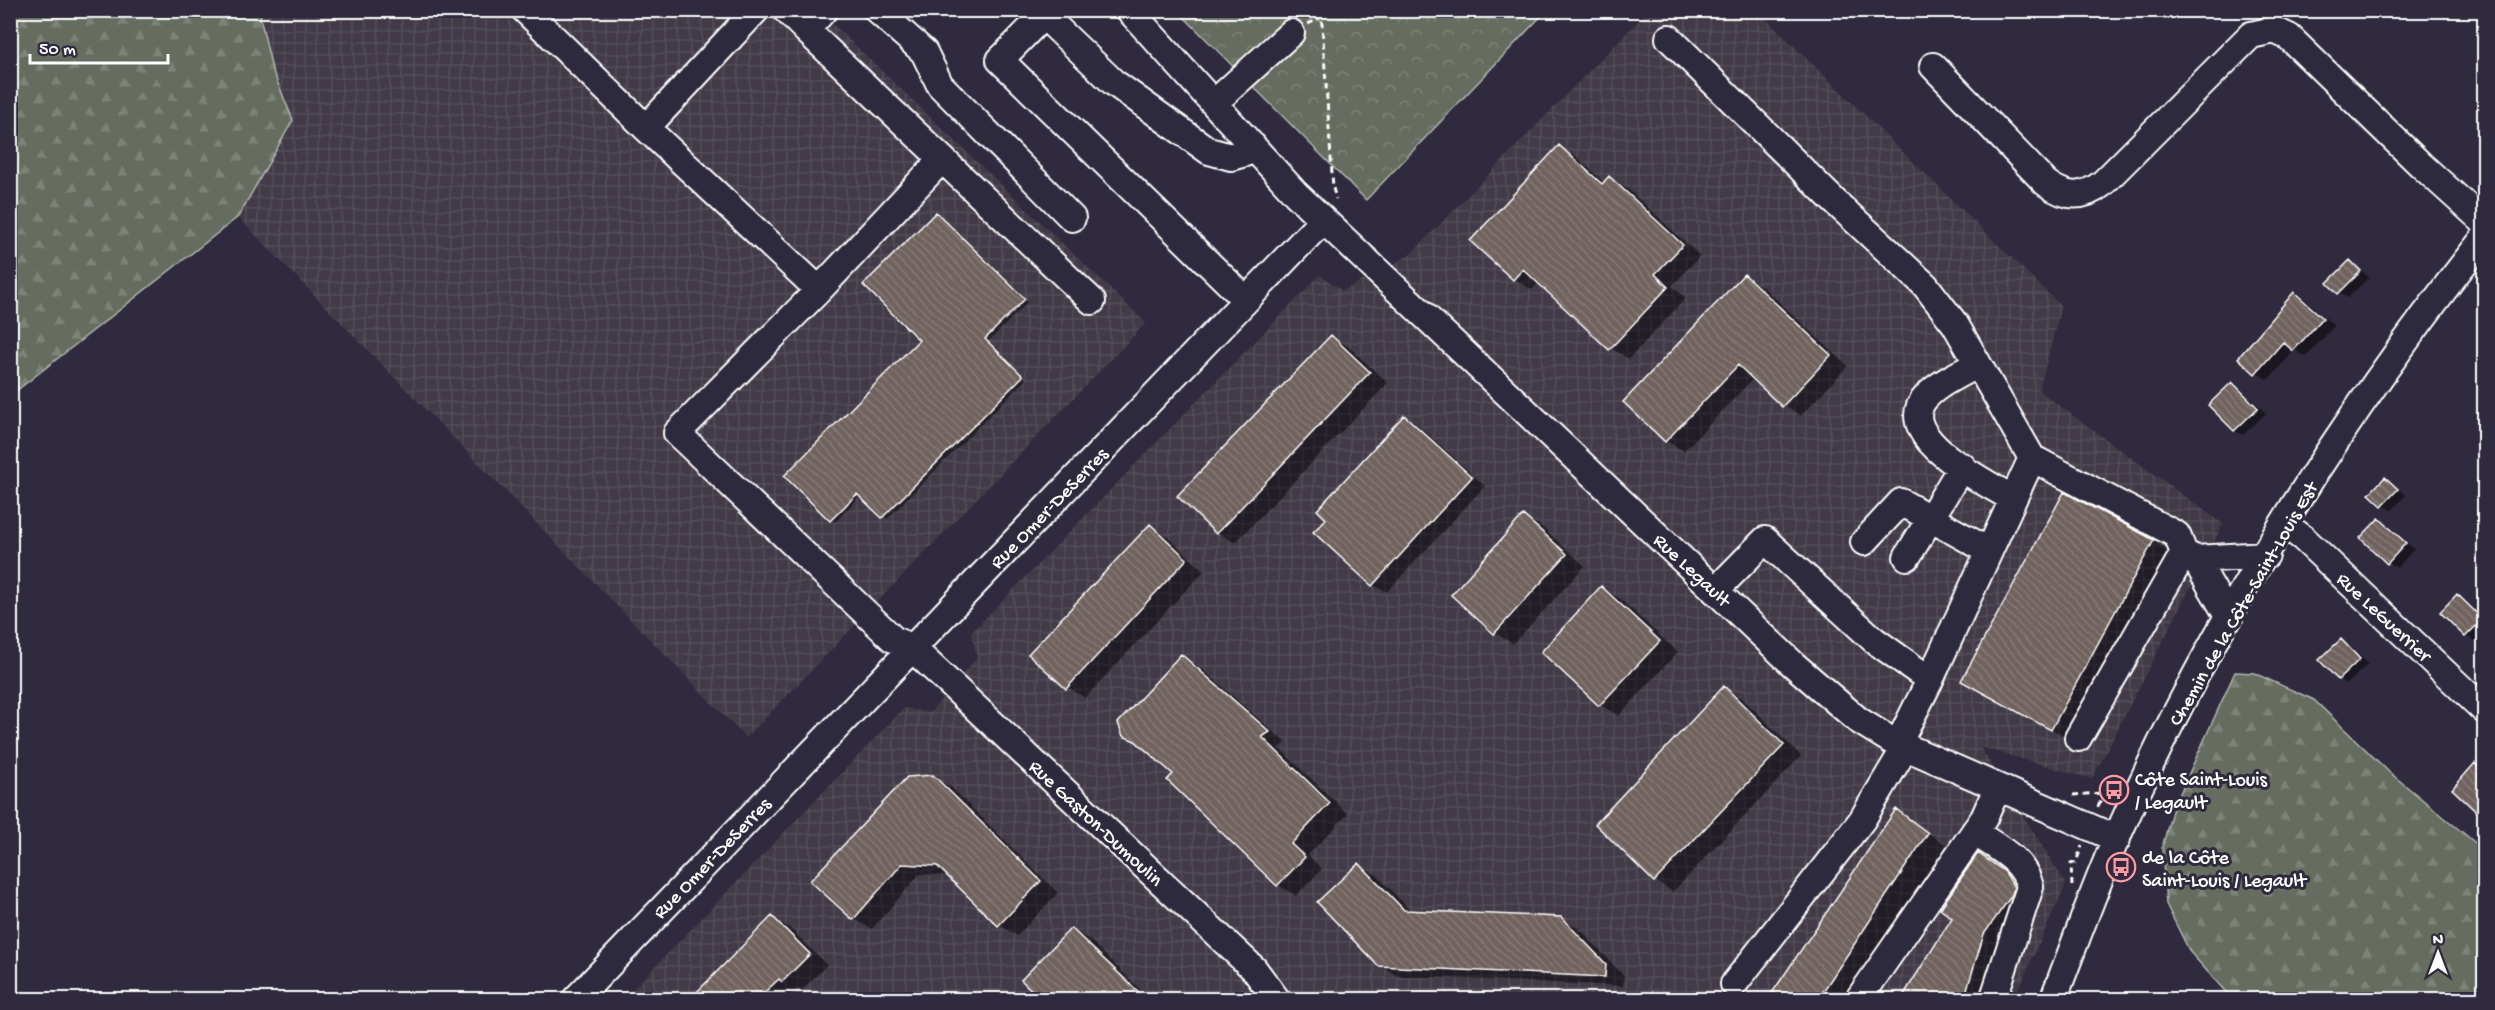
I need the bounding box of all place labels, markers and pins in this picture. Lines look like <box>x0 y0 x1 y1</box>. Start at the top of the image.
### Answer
place label: Côte Saint-Louis / Legault <box>2135 770 2268 816</box>
bus stop icon: Côte Saint-Louis / Legault <box>2098 774 2130 806</box>
place label: de la Côte Saint-Louis / Legault <box>2142 848 2308 894</box>
bus stop icon: de la Côte Saint-Louis / Legault <box>2105 851 2137 883</box>

